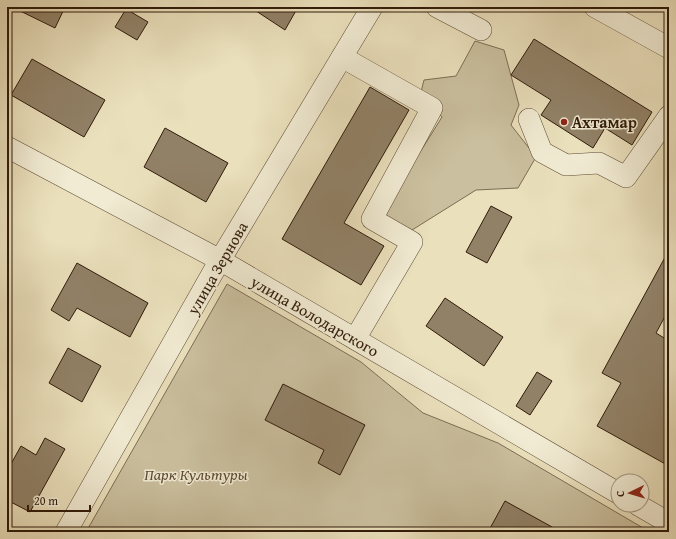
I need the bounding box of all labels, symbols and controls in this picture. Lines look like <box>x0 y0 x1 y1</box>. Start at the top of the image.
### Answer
place label: Ахтамар <box>572 110 637 134</box>
marker: Ахтамар <box>559 117 569 127</box>
street label: улица Зернова <box>180 217 254 320</box>
street label: улица Володарского <box>246 269 384 362</box>
park label: Парк Культуры <box>144 462 248 486</box>
north arrow <box>610 473 650 513</box>
scale bar <box>28 487 90 513</box>
text: С <box>612 490 628 498</box>
text: 20 m <box>34 492 58 509</box>

